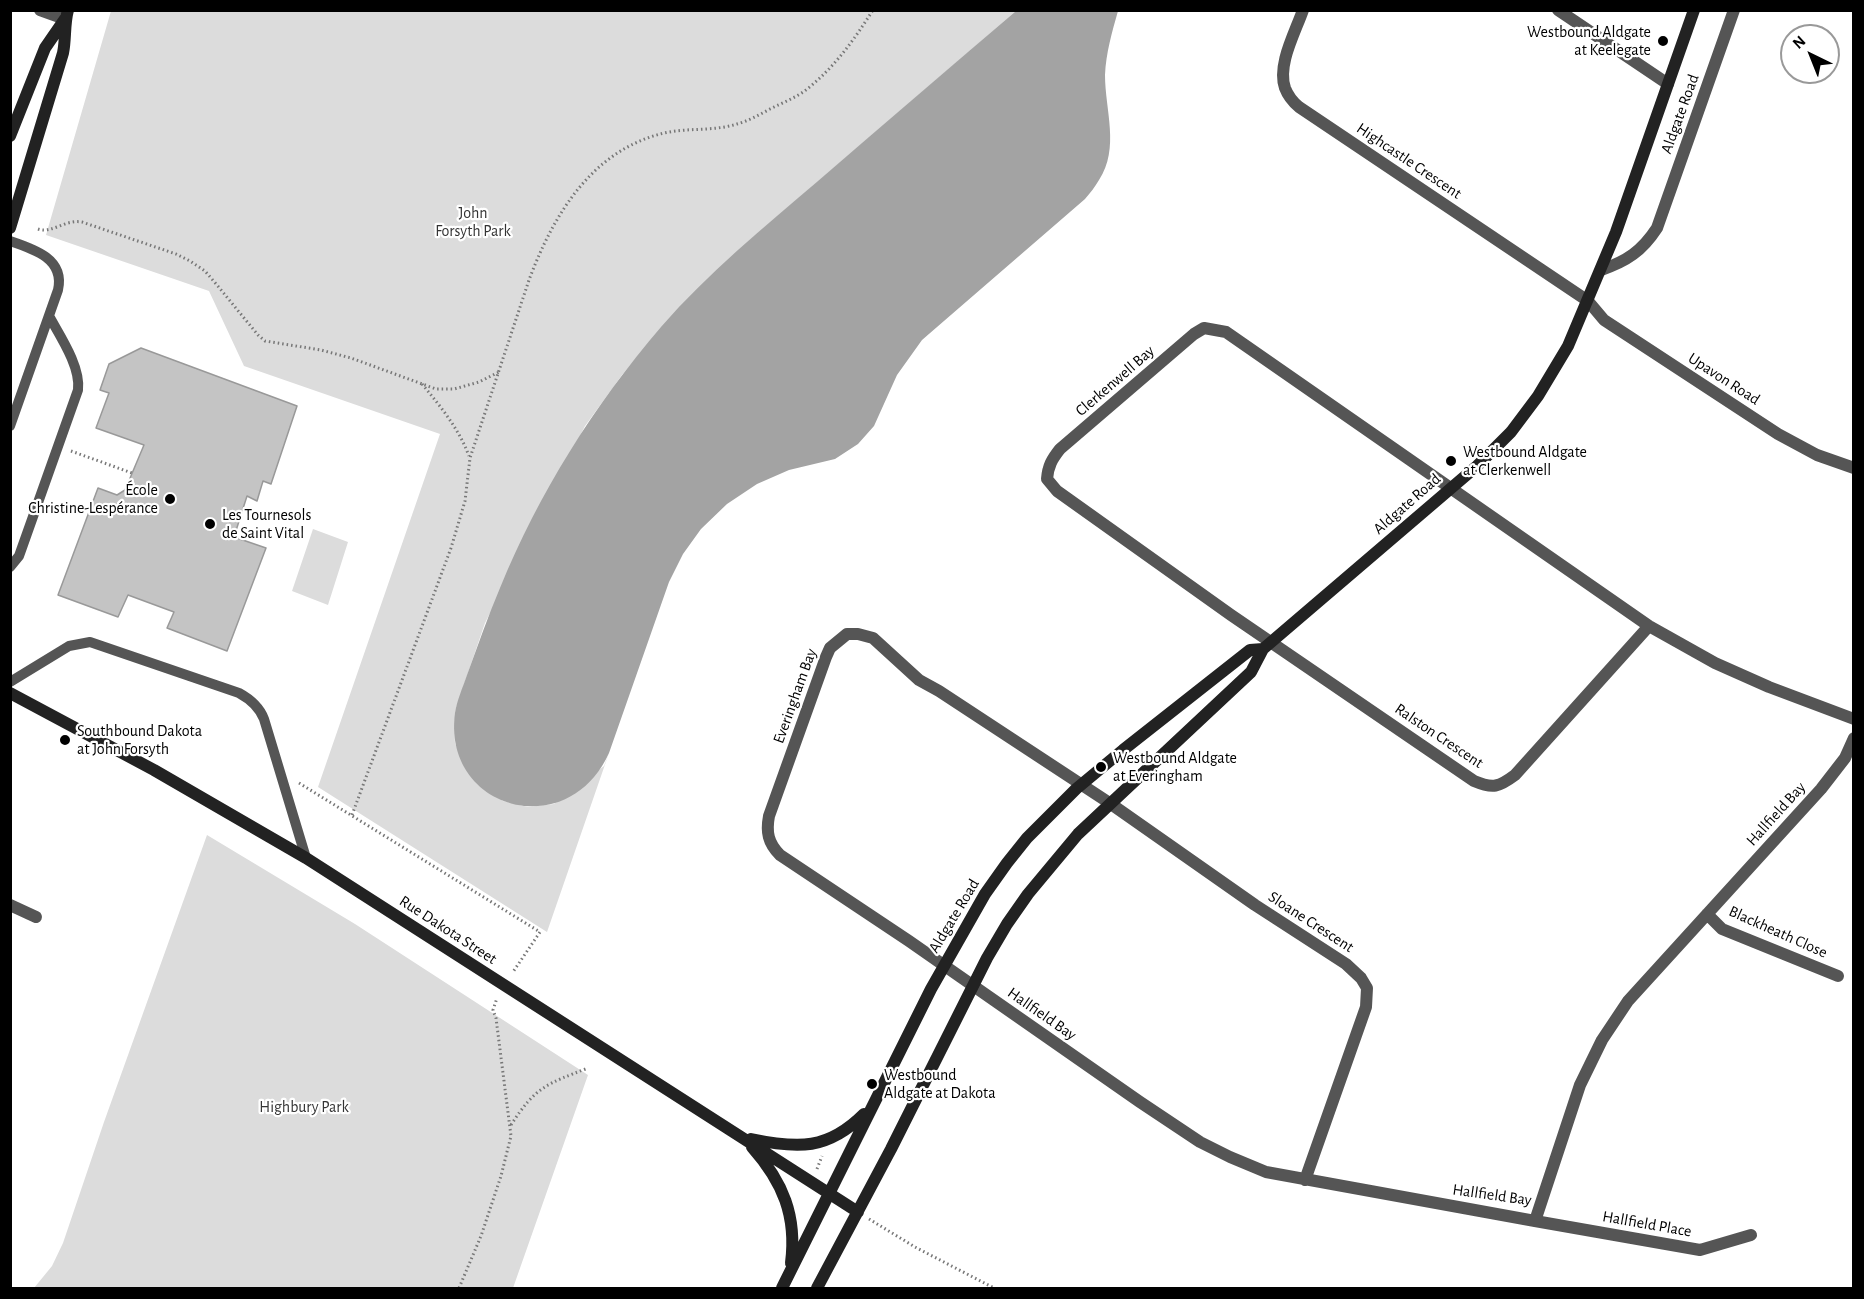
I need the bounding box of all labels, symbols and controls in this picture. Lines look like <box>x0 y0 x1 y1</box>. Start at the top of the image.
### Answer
place label: Westbound Aldgate at Keelegate <box>1527 22 1651 60</box>
north arrow <box>1780 24 1840 84</box>
text: N <box>1790 33 1809 52</box>
marker: Westbound Aldgate at Keelegate <box>1656 34 1670 48</box>
street label: Aldgate Road <box>1657 72 1703 156</box>
street label: Highcastle Crescent <box>1353 119 1465 203</box>
park label: John Forsyth Park <box>435 203 511 241</box>
street label: Clerkenwell Bay <box>1072 342 1158 420</box>
street label: Upavon Road <box>1684 349 1764 409</box>
place label: Westbound Aldgate at Clerkenwell <box>1463 442 1587 480</box>
marker: Westbound Aldgate at Clerkenwell <box>1444 454 1458 468</box>
street label: Aldgate Road <box>1369 469 1445 539</box>
place label: École Christine-Lespérance <box>28 480 158 518</box>
marker: École Christine-Lespérance <box>163 492 177 506</box>
place label: Les Tournesols de Saint Vital <box>222 505 311 543</box>
marker: Les Tournesols de Saint Vital <box>203 517 217 531</box>
street label: Everingham Bay <box>769 646 821 746</box>
street label: Ralston Crescent <box>1391 699 1487 773</box>
place label: Southbound Dakota at John Forsyth <box>77 721 202 759</box>
marker: Southbound Dakota at John Forsyth <box>58 733 72 747</box>
place label: Westbound Aldgate at Everingham <box>1113 748 1237 786</box>
marker: Westbound Aldgate at Everingham <box>1094 760 1108 774</box>
street label: Hallfield Bay <box>1742 778 1810 850</box>
street label: Aldgate Road <box>924 875 984 957</box>
street label: Sloane Crescent <box>1265 887 1357 957</box>
street label: Rue Dakota Street <box>396 891 500 969</box>
street label: Blackheath Close <box>1726 902 1830 962</box>
street label: Hallfield Bay <box>1004 983 1080 1045</box>
place label: Westbound Aldgate at Dakota <box>884 1065 996 1103</box>
marker: Westbound Aldgate at Dakota <box>865 1077 879 1091</box>
park label: Highbury Park <box>259 1097 349 1117</box>
street label: Hallfield Bay <box>1451 1180 1533 1210</box>
street label: Hallfield Place <box>1601 1207 1693 1241</box>

